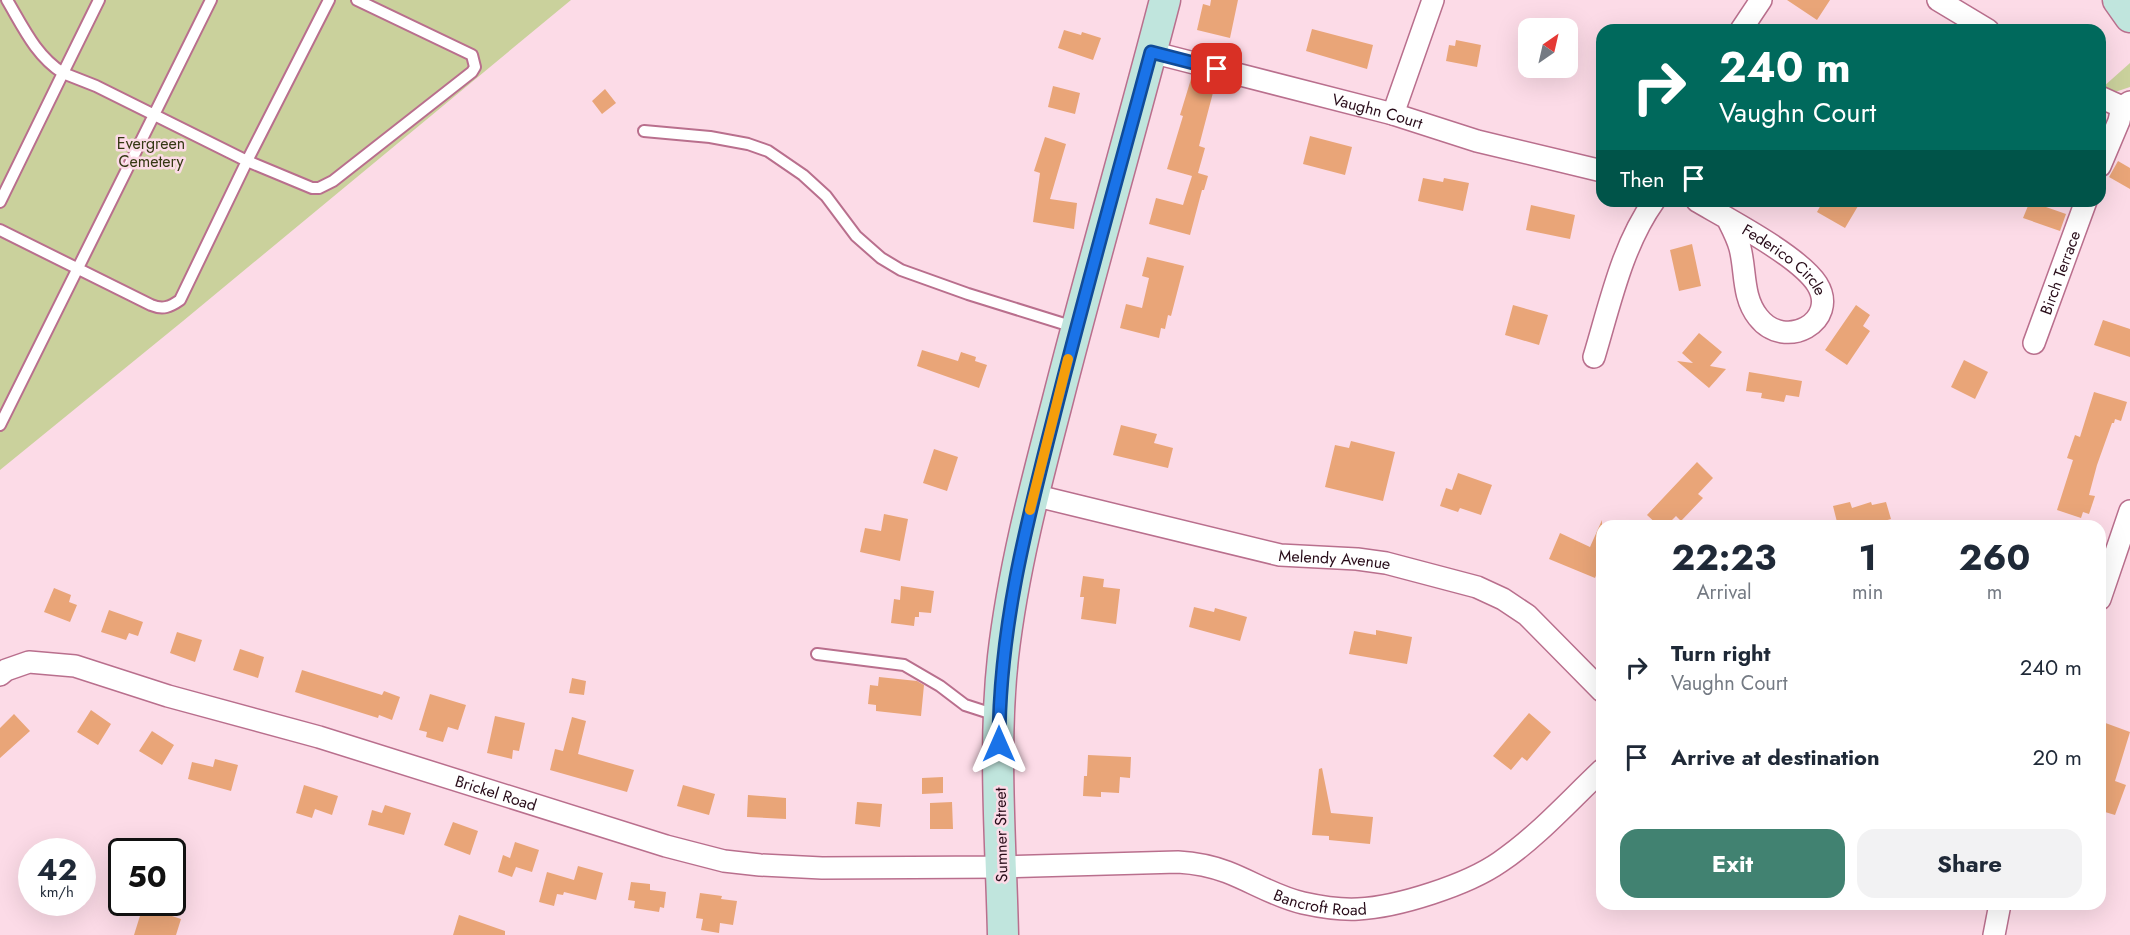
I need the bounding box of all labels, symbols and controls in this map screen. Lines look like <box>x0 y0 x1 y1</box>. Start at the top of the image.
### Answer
north arrow <box>1518 18 1578 78</box>
map controls <box>1518 18 1578 78</box>
text: 240 m <box>1719 37 1851 98</box>
pin <box>1191 43 1242 94</box>
icon: right <box>1620 48 1698 126</box>
icon: arrive <box>1200 52 1233 85</box>
street label: Vaughn Court <box>1330 87 1426 134</box>
text: Vaughn Court <box>1719 93 1876 132</box>
park label: Evergreen Cemetery <box>117 132 185 173</box>
icon: arrive <box>1677 162 1710 195</box>
text: Then <box>1620 163 1665 195</box>
street label: Federico Circle <box>1738 218 1832 298</box>
street label: Birch Terrace <box>2034 227 2086 318</box>
text: 22:23 <box>1672 531 1776 583</box>
text: 1 <box>1858 531 1877 583</box>
text: 260 <box>1959 531 2030 583</box>
street label: Melendy Avenue <box>1278 543 1393 575</box>
text: Arrival <box>1696 578 1752 607</box>
text: min <box>1852 578 1883 607</box>
text: m <box>1987 578 2002 607</box>
text: Turn right <box>1671 637 1771 669</box>
icon: right <box>1620 651 1653 684</box>
text: 240 m <box>2020 651 2082 683</box>
text: Vaughn Court <box>1671 669 1788 698</box>
position arrow <box>967 712 1031 776</box>
icon: arrive <box>1620 741 1653 774</box>
text: Arrive at destination <box>1671 741 1880 773</box>
text: 20 m <box>2033 741 2082 773</box>
street label: Brickel Road <box>452 769 540 816</box>
street label: Sumner Street <box>989 787 1013 883</box>
button: Exit <box>1620 829 1845 898</box>
button: Share <box>1857 829 2082 898</box>
speed limit sign: 50 <box>108 838 186 916</box>
text: 42 <box>37 848 77 891</box>
text: km/h <box>40 881 74 903</box>
street label: Bancroft Road <box>1270 883 1367 921</box>

